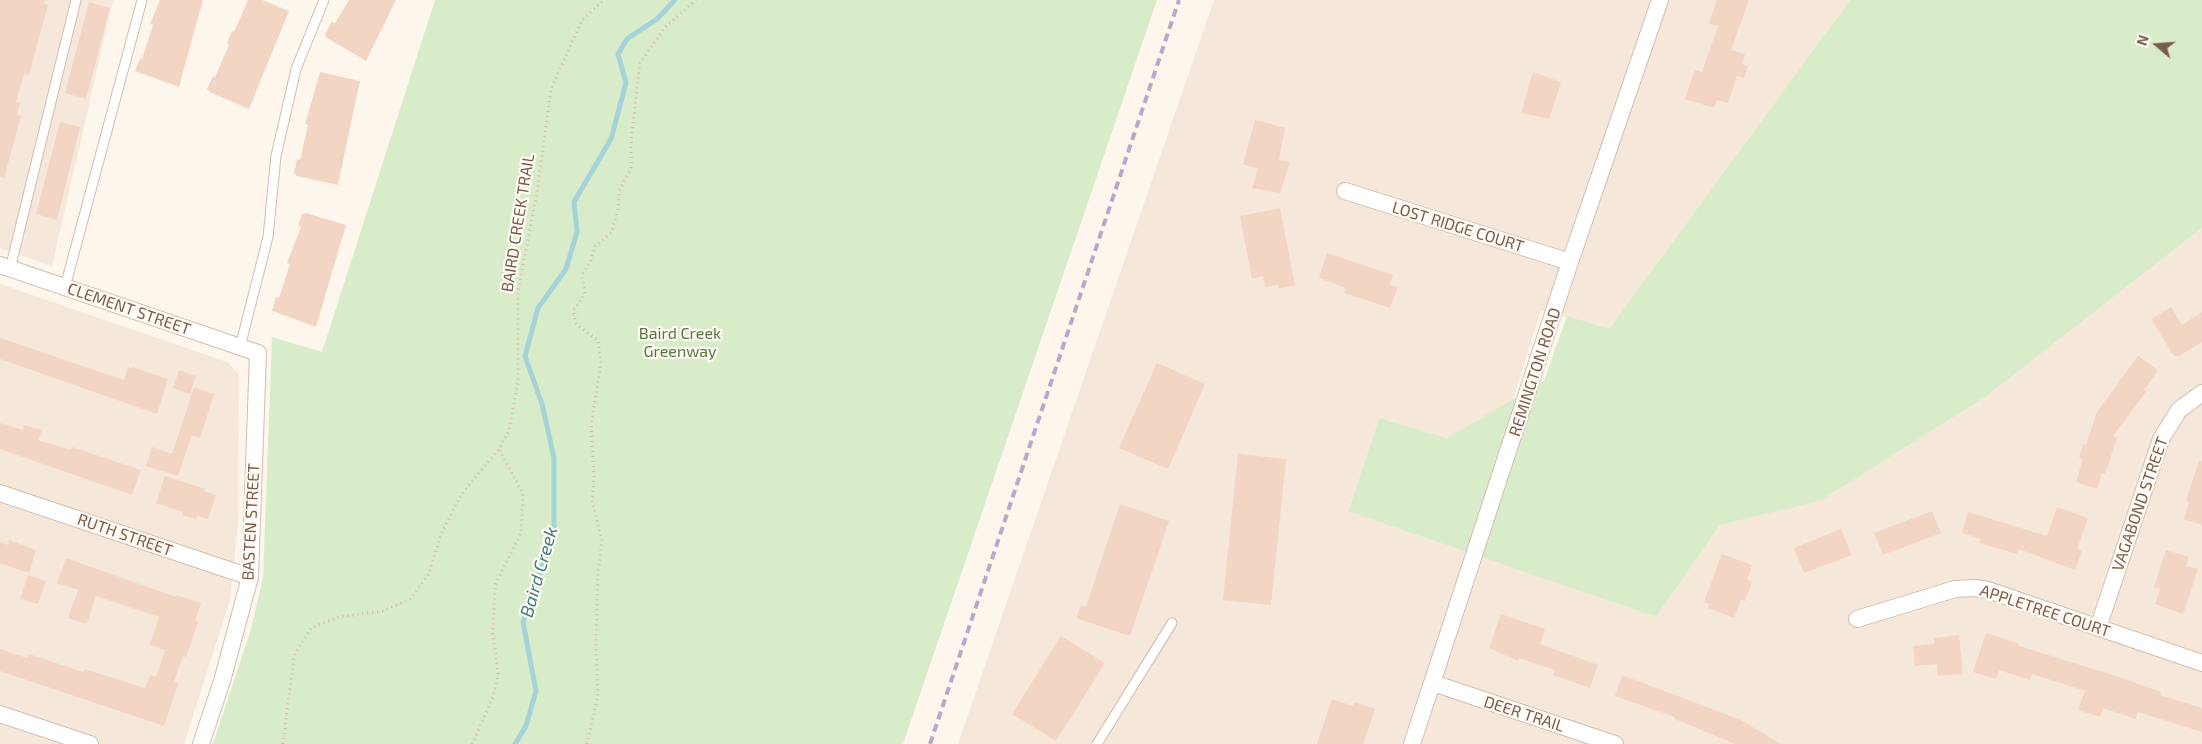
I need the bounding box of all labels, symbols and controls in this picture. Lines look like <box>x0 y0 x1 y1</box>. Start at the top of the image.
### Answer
north arrow <box>2132 20 2182 70</box>
text: N <box>2133 33 2152 48</box>
street label: BAIRD CREEK TRAIL <box>498 153 538 293</box>
street label: LOST RIDGE COURT <box>1390 198 1526 256</box>
street label: CLEMENT STREET <box>65 279 193 339</box>
street label: REMINGTON ROAD <box>1505 305 1565 439</box>
park label: Baird Creek Greenway <box>639 324 721 362</box>
street label: VAGABOND STREET <box>2108 434 2172 574</box>
street label: BASTEN STREET <box>238 463 264 581</box>
street label: RUTH STREET <box>75 510 175 560</box>
water label: Baird Creek <box>516 524 562 620</box>
street label: APPLETREE COURT <box>1977 581 2113 641</box>
street label: DEER TRAIL <box>1481 692 1567 736</box>

